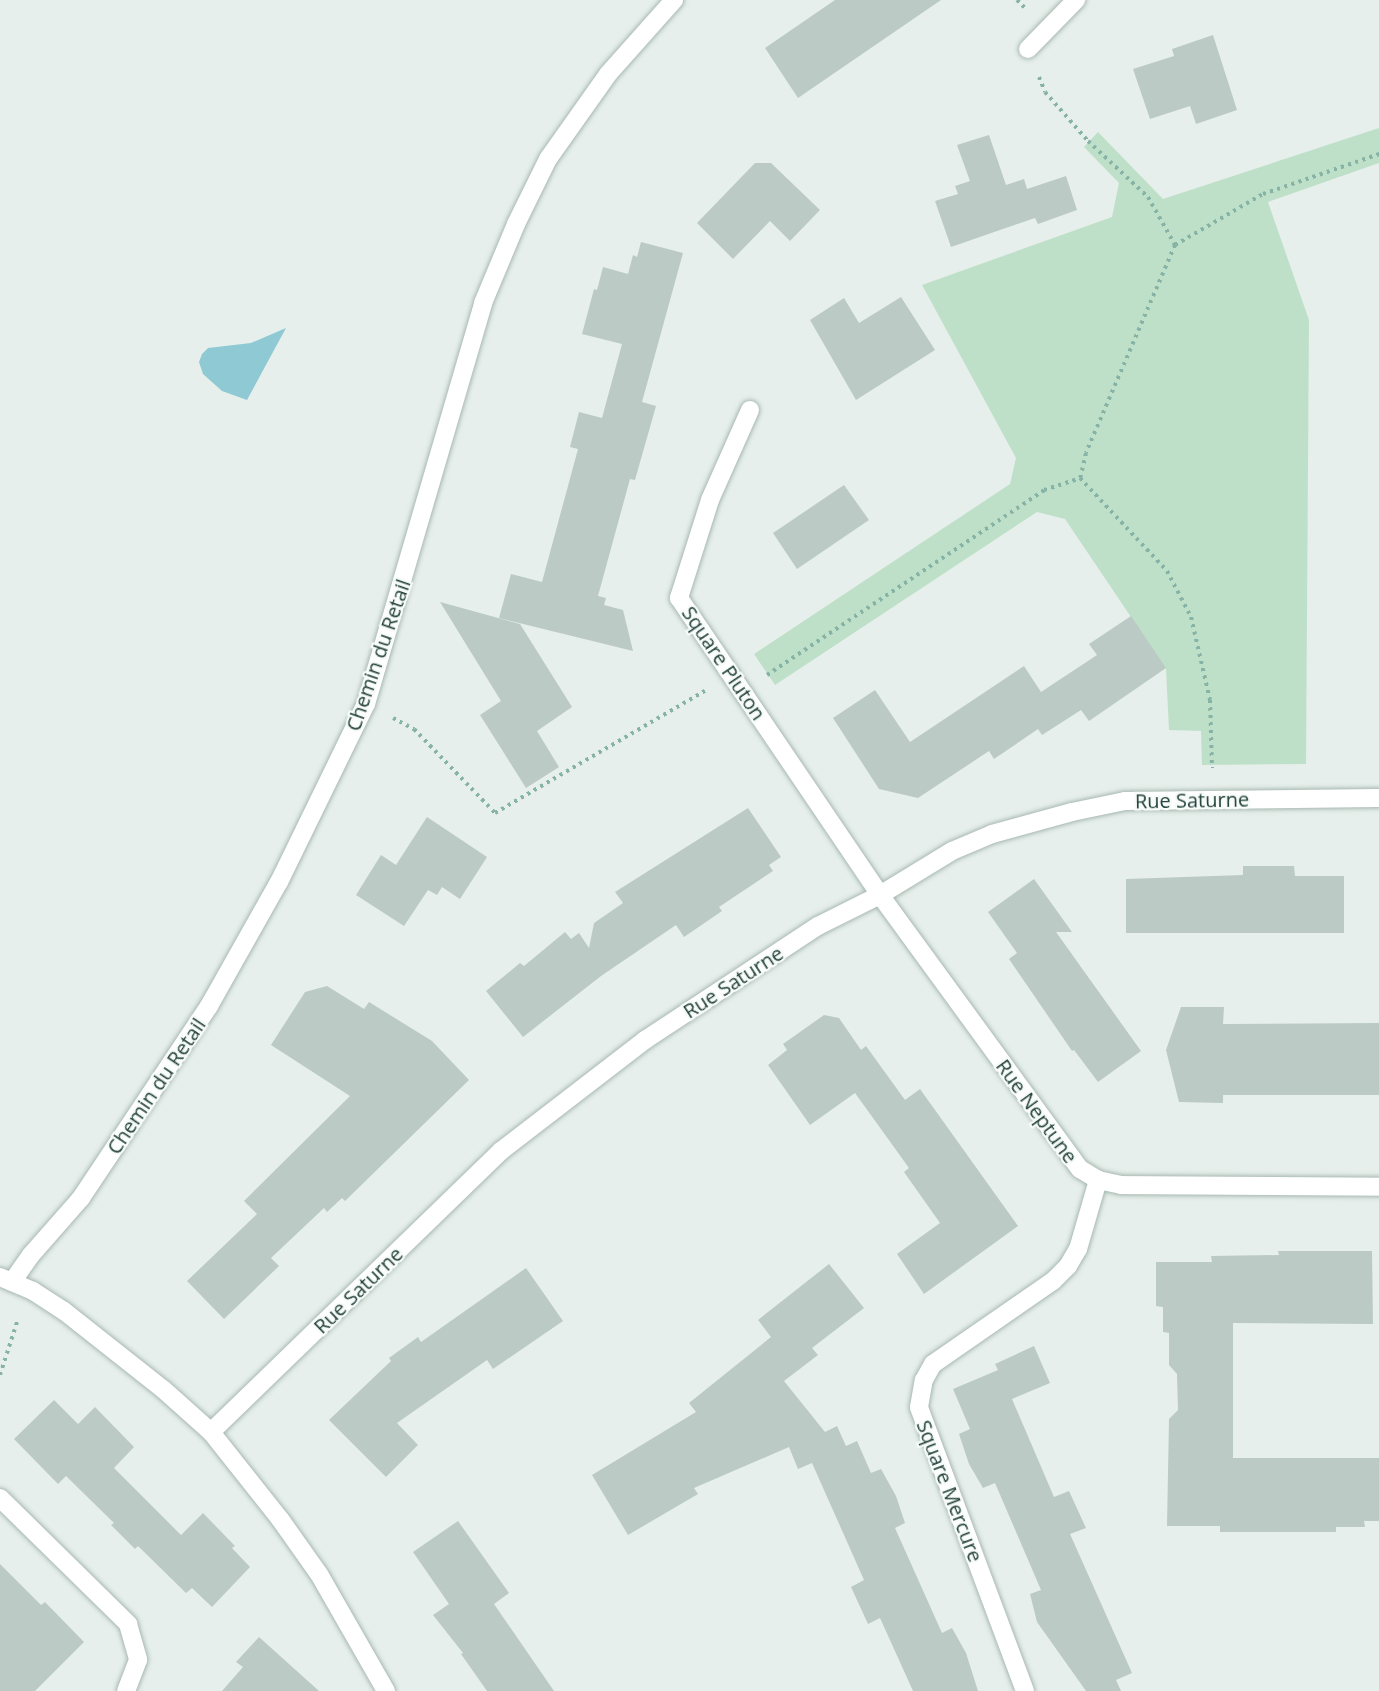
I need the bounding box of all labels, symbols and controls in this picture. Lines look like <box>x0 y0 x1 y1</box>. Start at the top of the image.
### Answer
street label: Chemin du Retail <box>341 576 415 734</box>
street label: Square Pluton <box>677 602 771 724</box>
street label: Rue Saturne <box>1135 787 1249 813</box>
street label: Rue Saturne <box>679 941 787 1023</box>
street label: Chemin du Retail <box>102 1013 210 1159</box>
street label: Rue Neptune <box>991 1054 1083 1168</box>
street label: Rue Saturne <box>309 1242 407 1338</box>
street label: Square Mercure <box>912 1417 988 1565</box>

